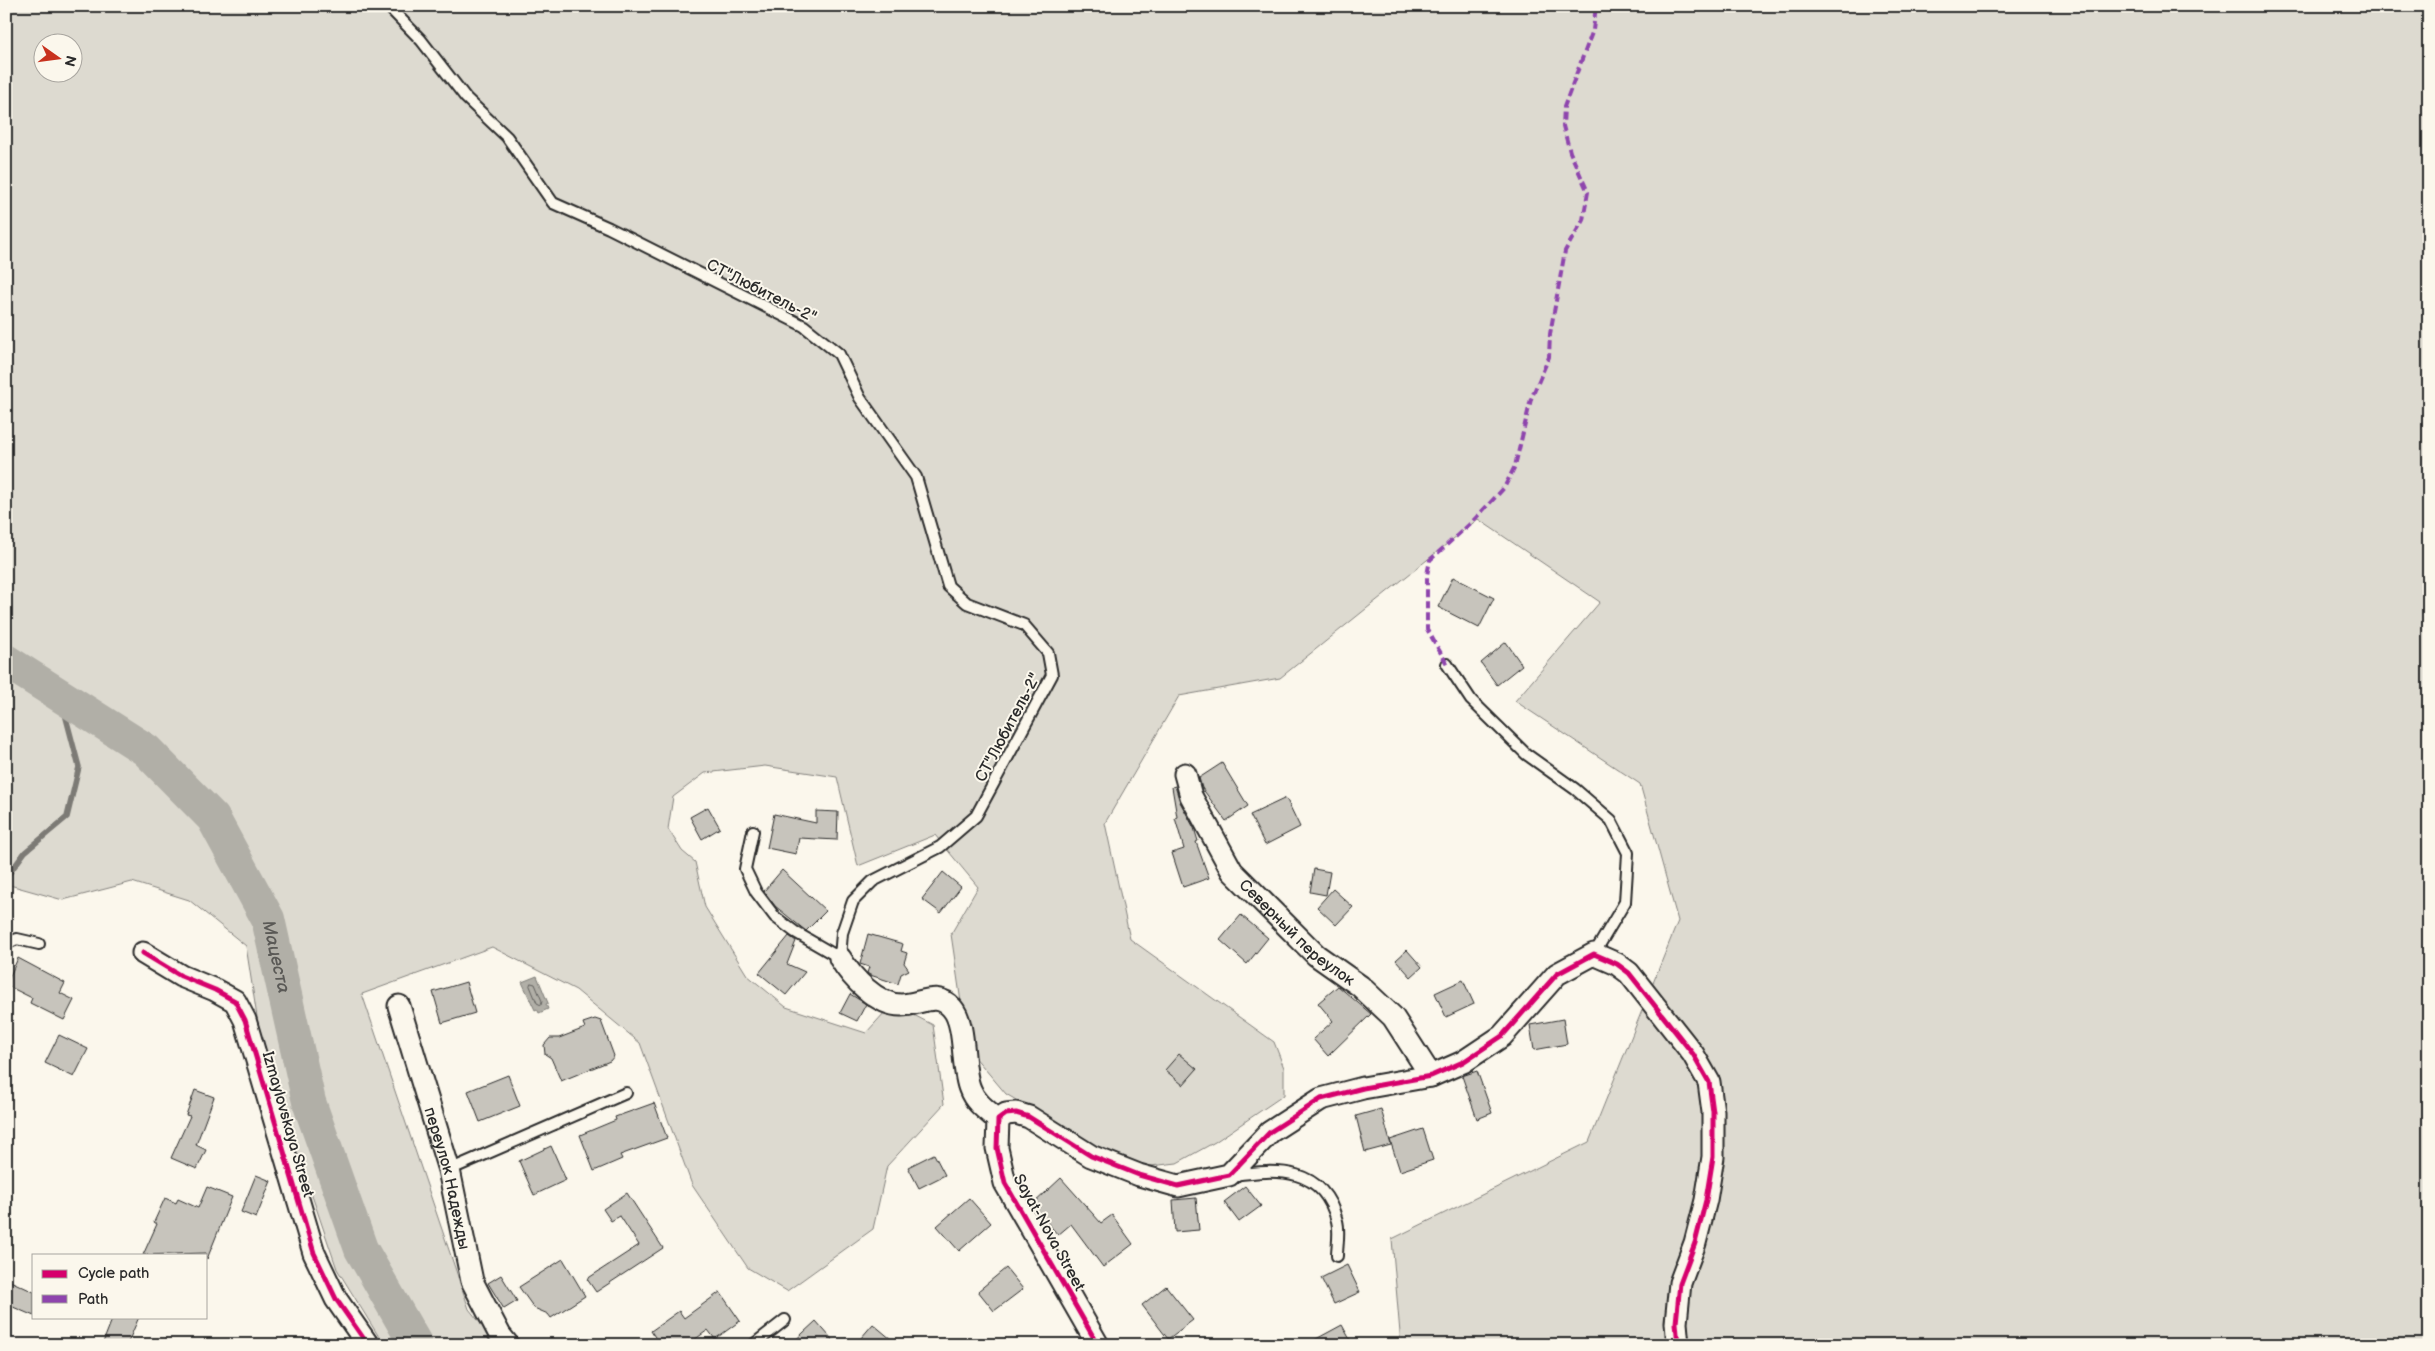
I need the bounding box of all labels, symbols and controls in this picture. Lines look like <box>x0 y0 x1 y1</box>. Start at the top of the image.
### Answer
north arrow <box>32 32 82 82</box>
text: N <box>61 54 80 68</box>
street label: СТ"Любитель-2" <box>703 256 819 327</box>
street label: СТ"Любитель-2" <box>972 670 1045 785</box>
street label: Северный переулок <box>1235 876 1358 991</box>
water label: Мацеста <box>258 918 294 995</box>
street label: Izmaylovskaya Street <box>258 1049 317 1199</box>
street label: переулок Надежды <box>419 1105 473 1251</box>
street label: Sayat-Nova Street <box>1009 1171 1089 1295</box>
legend <box>32 1254 208 1318</box>
text: Cycle path <box>78 1264 149 1283</box>
text: Path <box>78 1290 108 1309</box>

